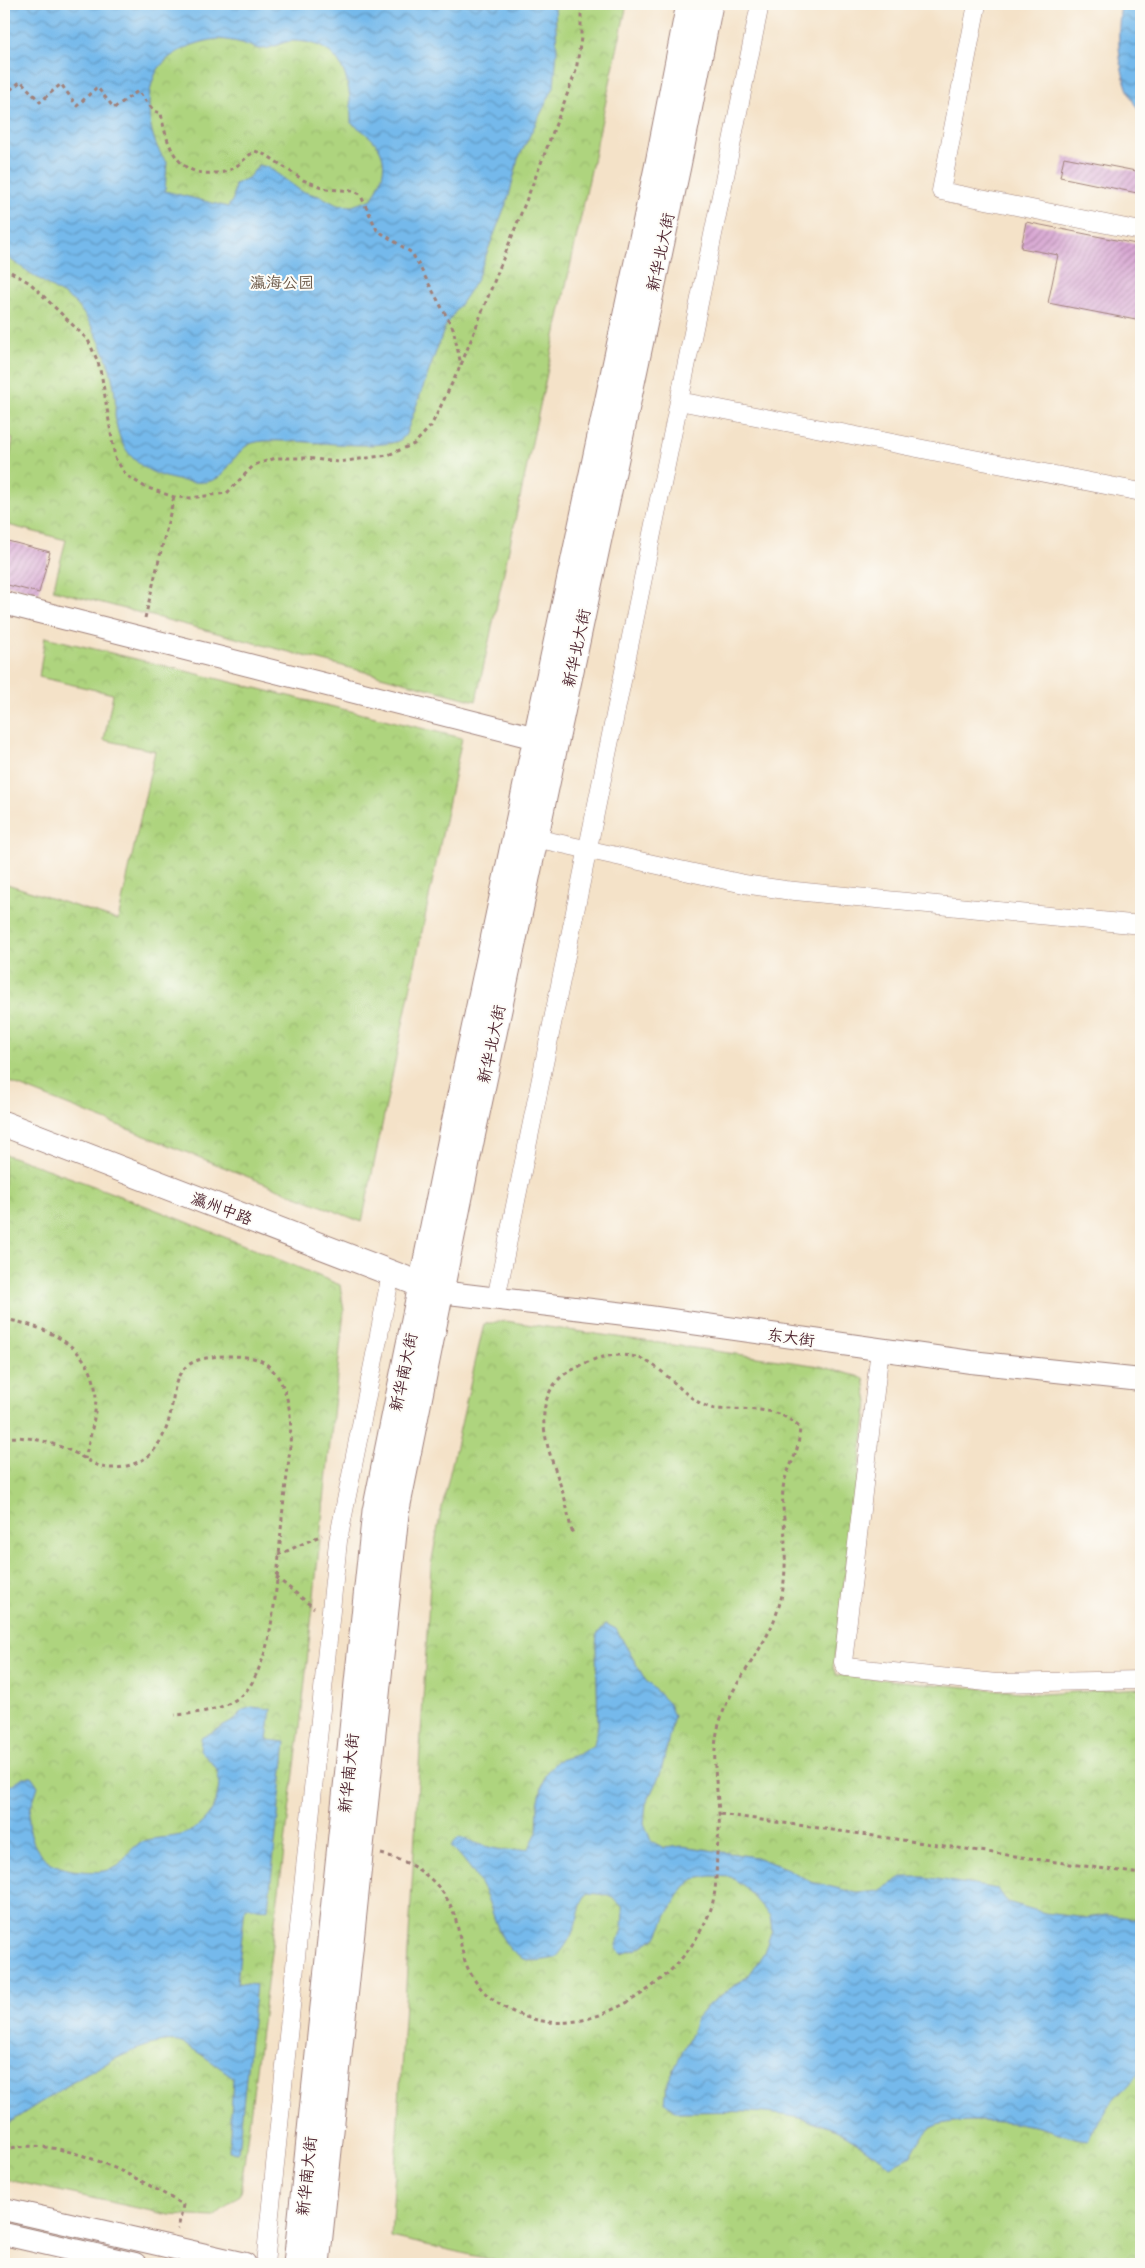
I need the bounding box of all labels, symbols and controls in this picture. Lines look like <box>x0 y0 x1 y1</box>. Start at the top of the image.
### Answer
street label: 新华北大街 <box>643 211 678 293</box>
park label: 瀛海公园 <box>250 273 314 292</box>
street label: 新华北大街 <box>559 607 594 689</box>
street label: 新华北大街 <box>474 1003 509 1085</box>
street label: 瀛州中路 <box>189 1188 255 1229</box>
street label: 东大街 <box>766 1325 816 1350</box>
street label: 新华南大街 <box>386 1331 421 1413</box>
street label: 新华南大街 <box>335 1732 362 1814</box>
street label: 新华南大街 <box>293 2135 320 2217</box>

